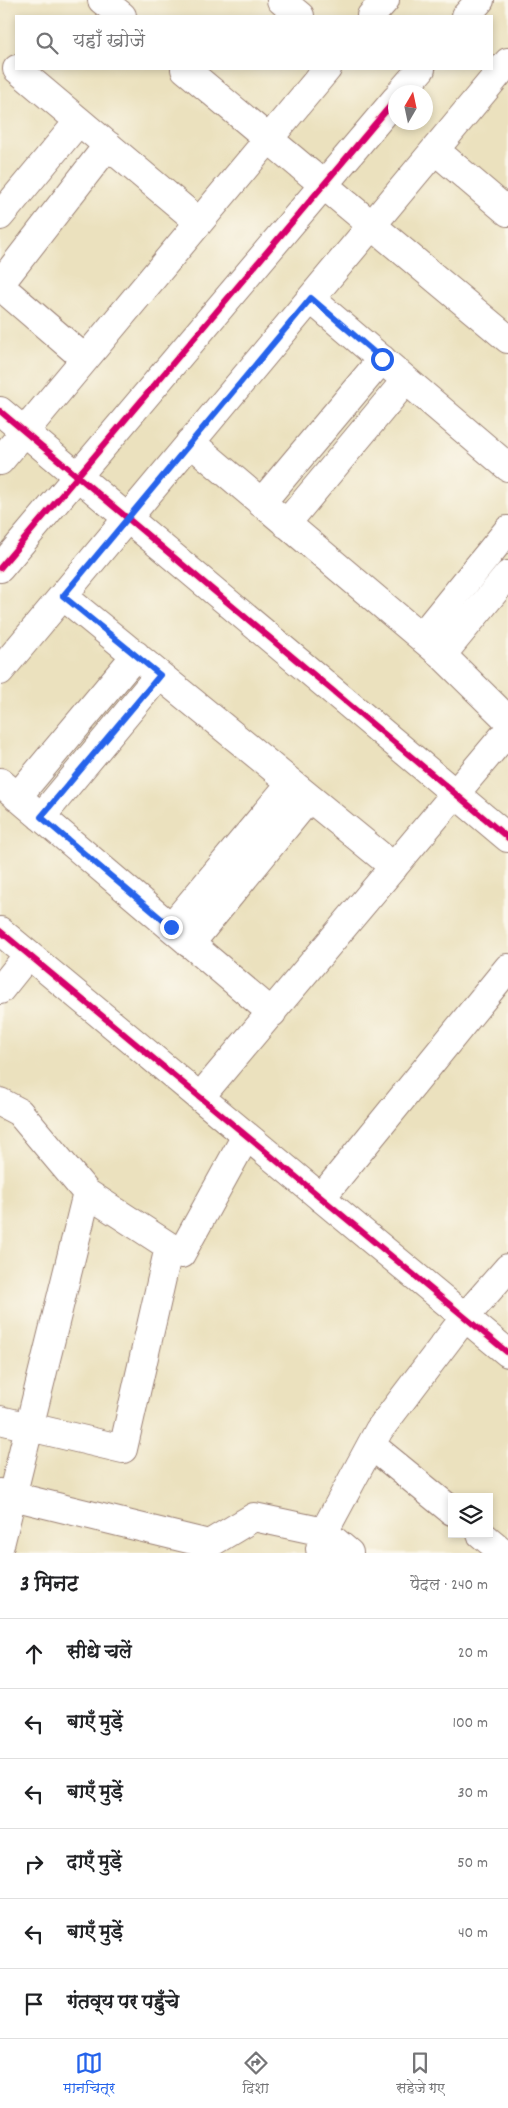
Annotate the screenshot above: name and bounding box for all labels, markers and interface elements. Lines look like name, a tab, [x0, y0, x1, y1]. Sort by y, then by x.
search box	[15, 15, 493, 70]
icon: search	[33, 29, 61, 57]
text: यहाँ खोजें	[73, 29, 145, 56]
north arrow	[388, 85, 433, 130]
route start	[371, 348, 394, 371]
route end	[160, 916, 183, 939]
map controls	[448, 1493, 493, 1538]
button: layers	[448, 1493, 493, 1538]
text: 3 मिनट	[20, 1571, 78, 1601]
text: पैदल · 240 m	[410, 1574, 488, 1597]
icon: ahead	[20, 1640, 48, 1668]
text: सीधे चलें	[67, 1640, 132, 1667]
text: 20 m	[458, 1642, 488, 1665]
icon: left	[20, 1710, 48, 1738]
text: बाएँ मुड़ें	[67, 1710, 123, 1737]
text: 100 m	[452, 1712, 488, 1735]
icon: left	[20, 1780, 48, 1808]
text: बाएँ मुड़ें	[67, 1780, 123, 1807]
text: 30 m	[458, 1782, 488, 1805]
icon: right	[20, 1850, 48, 1878]
text: दाएँ मुड़ें	[67, 1850, 122, 1877]
text: 50 m	[457, 1852, 488, 1875]
icon: left	[20, 1920, 48, 1948]
text: बाएँ मुड़ें	[67, 1920, 123, 1947]
text: 40 m	[458, 1922, 488, 1945]
icon: arrive	[20, 1990, 48, 2018]
text: गंतव्य पर पहुँचे	[67, 1990, 179, 2017]
tab: मानचित्र	[63, 2049, 115, 2099]
tab: दिशा	[242, 2049, 270, 2099]
tab: सहेजे गए	[396, 2049, 445, 2099]

